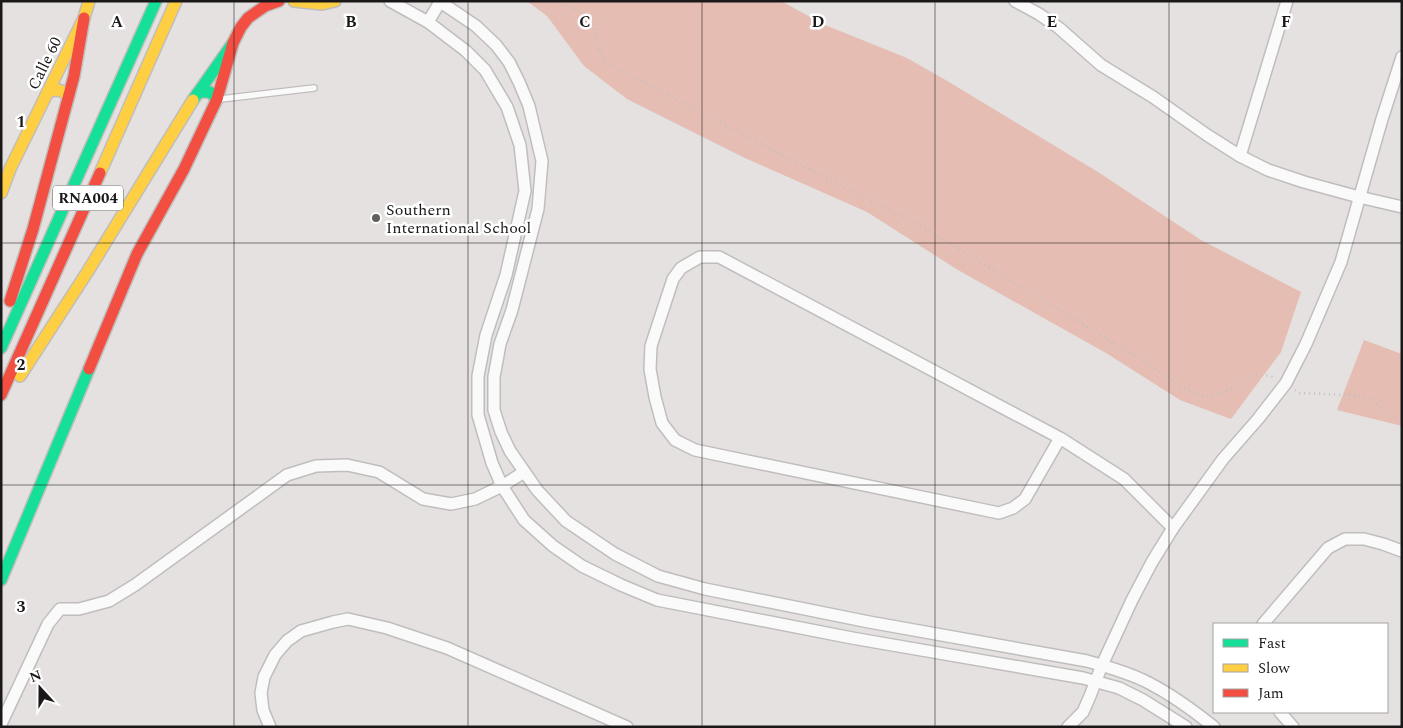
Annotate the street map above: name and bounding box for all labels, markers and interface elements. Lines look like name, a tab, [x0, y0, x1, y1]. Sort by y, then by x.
text: A	[111, 10, 124, 34]
text: B	[345, 10, 357, 34]
text: C	[579, 10, 591, 34]
text: D	[812, 10, 825, 34]
text: E	[1047, 10, 1057, 34]
text: F	[1281, 10, 1291, 34]
street label: Calle 60	[22, 33, 68, 94]
text: 1	[17, 110, 25, 134]
road number: RNA004	[53, 186, 123, 210]
place label: Southern International School	[386, 198, 531, 240]
marker: Southern International School	[370, 212, 382, 224]
text: 2	[17, 353, 26, 377]
text: 3	[17, 595, 26, 619]
legend	[1213, 623, 1388, 713]
text: Fast	[1258, 632, 1286, 655]
text: Slow	[1258, 657, 1290, 680]
north arrow	[15, 663, 65, 713]
text: N	[26, 664, 45, 688]
text: Jam	[1258, 682, 1284, 705]

